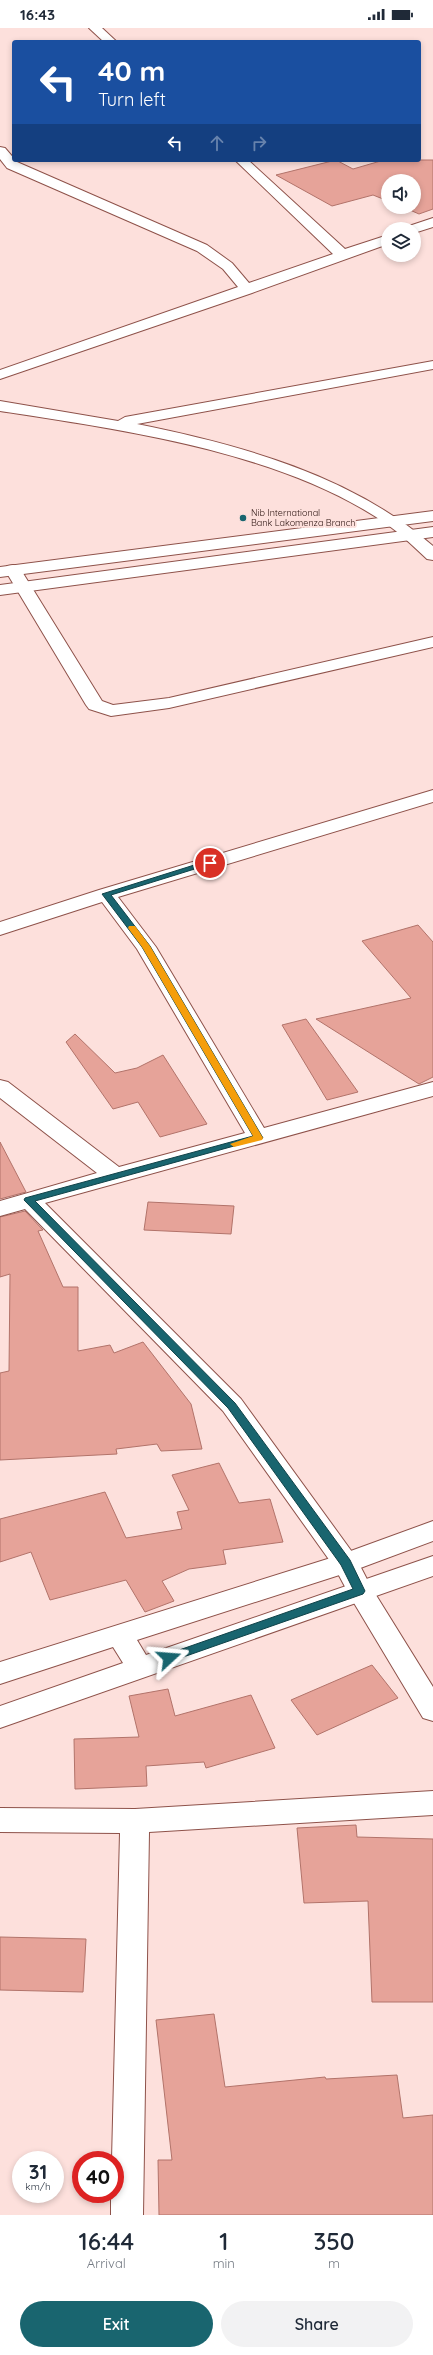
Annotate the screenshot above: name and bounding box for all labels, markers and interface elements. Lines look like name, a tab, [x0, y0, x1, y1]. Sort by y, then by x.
text: 16:43	[20, 5, 55, 24]
text: 40 m	[98, 53, 165, 88]
icon: left	[32, 56, 84, 108]
text: Turn left	[98, 88, 166, 111]
icon: left	[164, 132, 186, 154]
icon: ahead	[206, 132, 228, 154]
icon: right	[248, 132, 270, 154]
map controls	[381, 174, 421, 262]
button: sound	[381, 174, 421, 214]
button: layers	[381, 222, 421, 262]
place label: Nib International Bank Lakomenza Branch	[251, 507, 355, 528]
marker: Nib International Bank Lakomenza Branch	[238, 513, 248, 523]
pin	[193, 846, 227, 880]
icon: arrive	[199, 852, 221, 874]
position arrow	[148, 1637, 190, 1679]
speed limit sign: 40	[72, 2151, 124, 2203]
text: 31	[29, 2159, 47, 2184]
text: km/h	[25, 2180, 51, 2193]
text: 16:44	[79, 2226, 134, 2256]
text: 1	[219, 2226, 228, 2256]
text: 350	[313, 2226, 354, 2256]
text: Arrival	[87, 2255, 126, 2271]
text: min	[213, 2255, 235, 2271]
text: m	[328, 2255, 340, 2271]
button: Exit	[20, 2301, 213, 2347]
button: Share	[221, 2301, 413, 2347]

